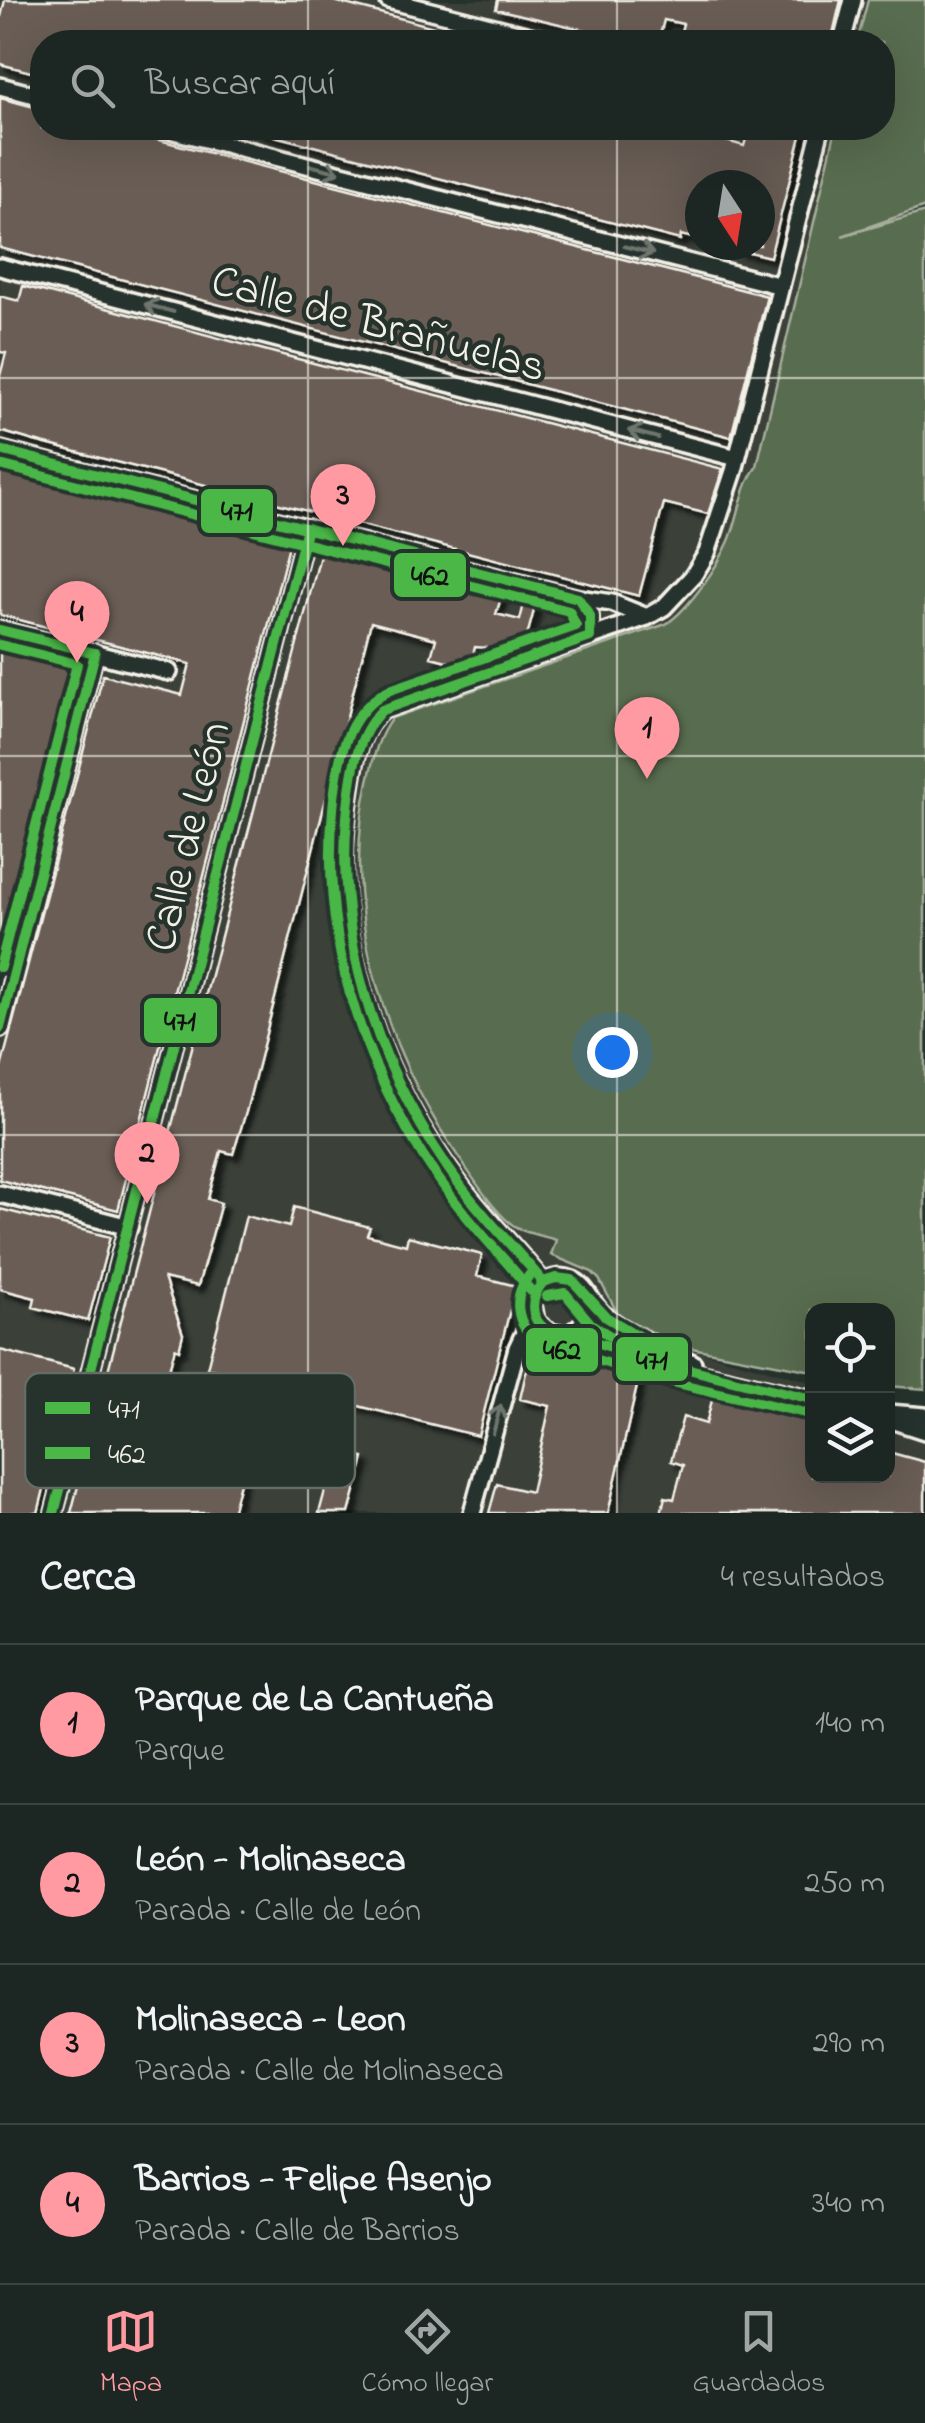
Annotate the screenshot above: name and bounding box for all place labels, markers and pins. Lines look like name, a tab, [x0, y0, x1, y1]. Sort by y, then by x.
pin: 3	[310, 464, 376, 546]
pin: 4	[44, 580, 110, 663]
pin: 1	[614, 696, 680, 779]
pin: 2	[114, 1122, 180, 1204]

